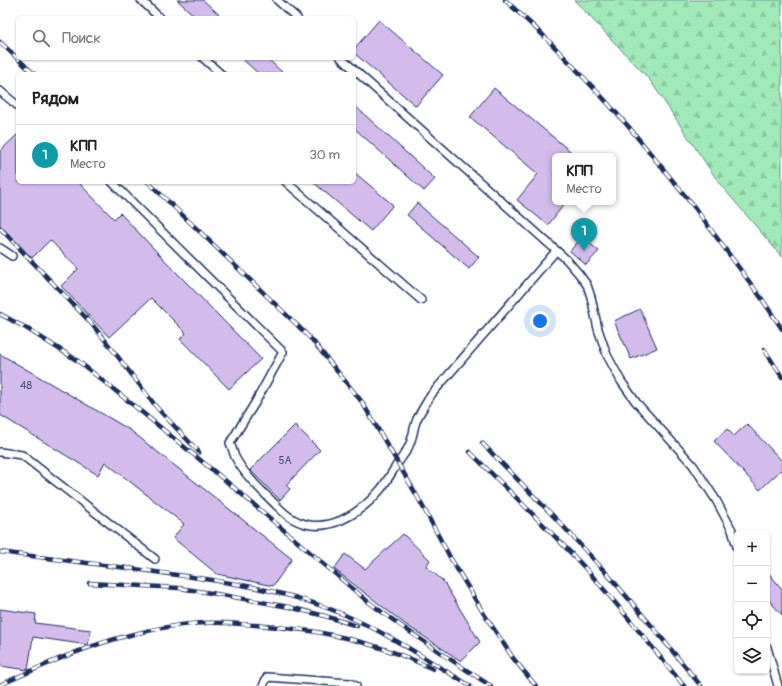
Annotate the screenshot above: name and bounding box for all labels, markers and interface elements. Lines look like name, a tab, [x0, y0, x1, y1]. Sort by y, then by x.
search box	[16, 16, 356, 60]
icon: search	[30, 27, 52, 49]
text: Поиск	[62, 29, 101, 48]
text: Рядом	[32, 88, 79, 109]
text: КПП	[70, 137, 97, 156]
text: 1	[42, 147, 48, 163]
text: 30 m	[310, 147, 340, 163]
popup	[552, 153, 616, 205]
text: Место	[70, 156, 106, 172]
text: КПП	[566, 162, 593, 181]
text: Место	[566, 181, 602, 197]
pin: 1	[571, 218, 597, 251]
your location	[530, 311, 550, 331]
house number: 48	[20, 379, 32, 392]
house number: 5А	[278, 454, 292, 467]
map controls	[734, 530, 770, 674]
button: +	[734, 530, 770, 566]
button: −	[734, 566, 770, 602]
button: locate	[734, 602, 770, 638]
button: layers	[734, 638, 770, 674]

